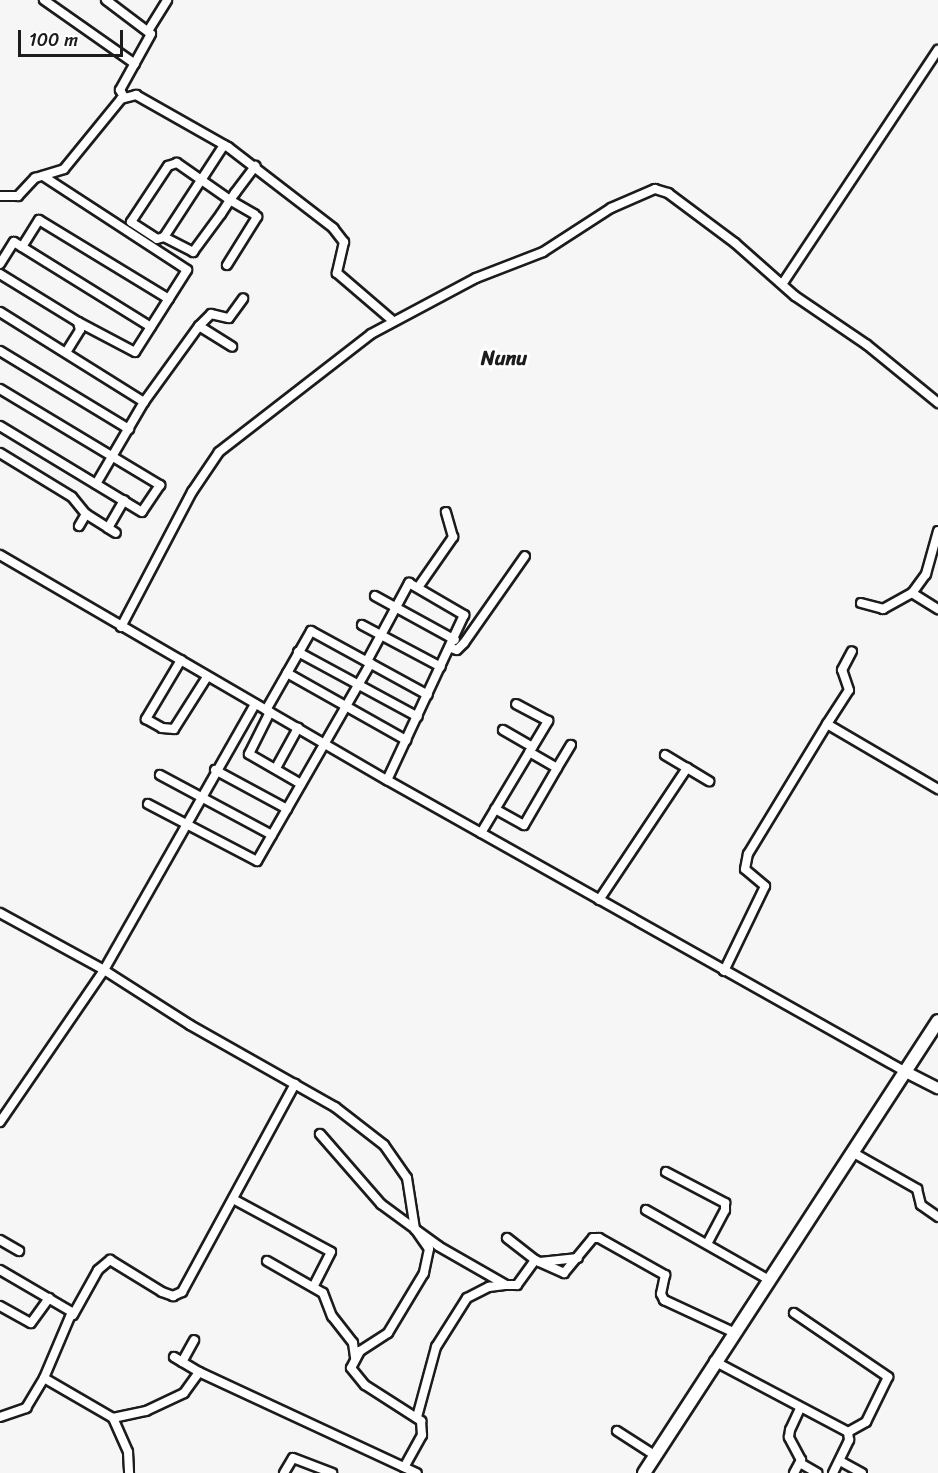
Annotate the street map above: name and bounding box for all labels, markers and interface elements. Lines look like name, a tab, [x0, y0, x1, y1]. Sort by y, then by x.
scale bar	[21, 18, 126, 56]
text: 100 m	[29, 24, 78, 56]
district label: Nunu	[481, 346, 527, 370]

